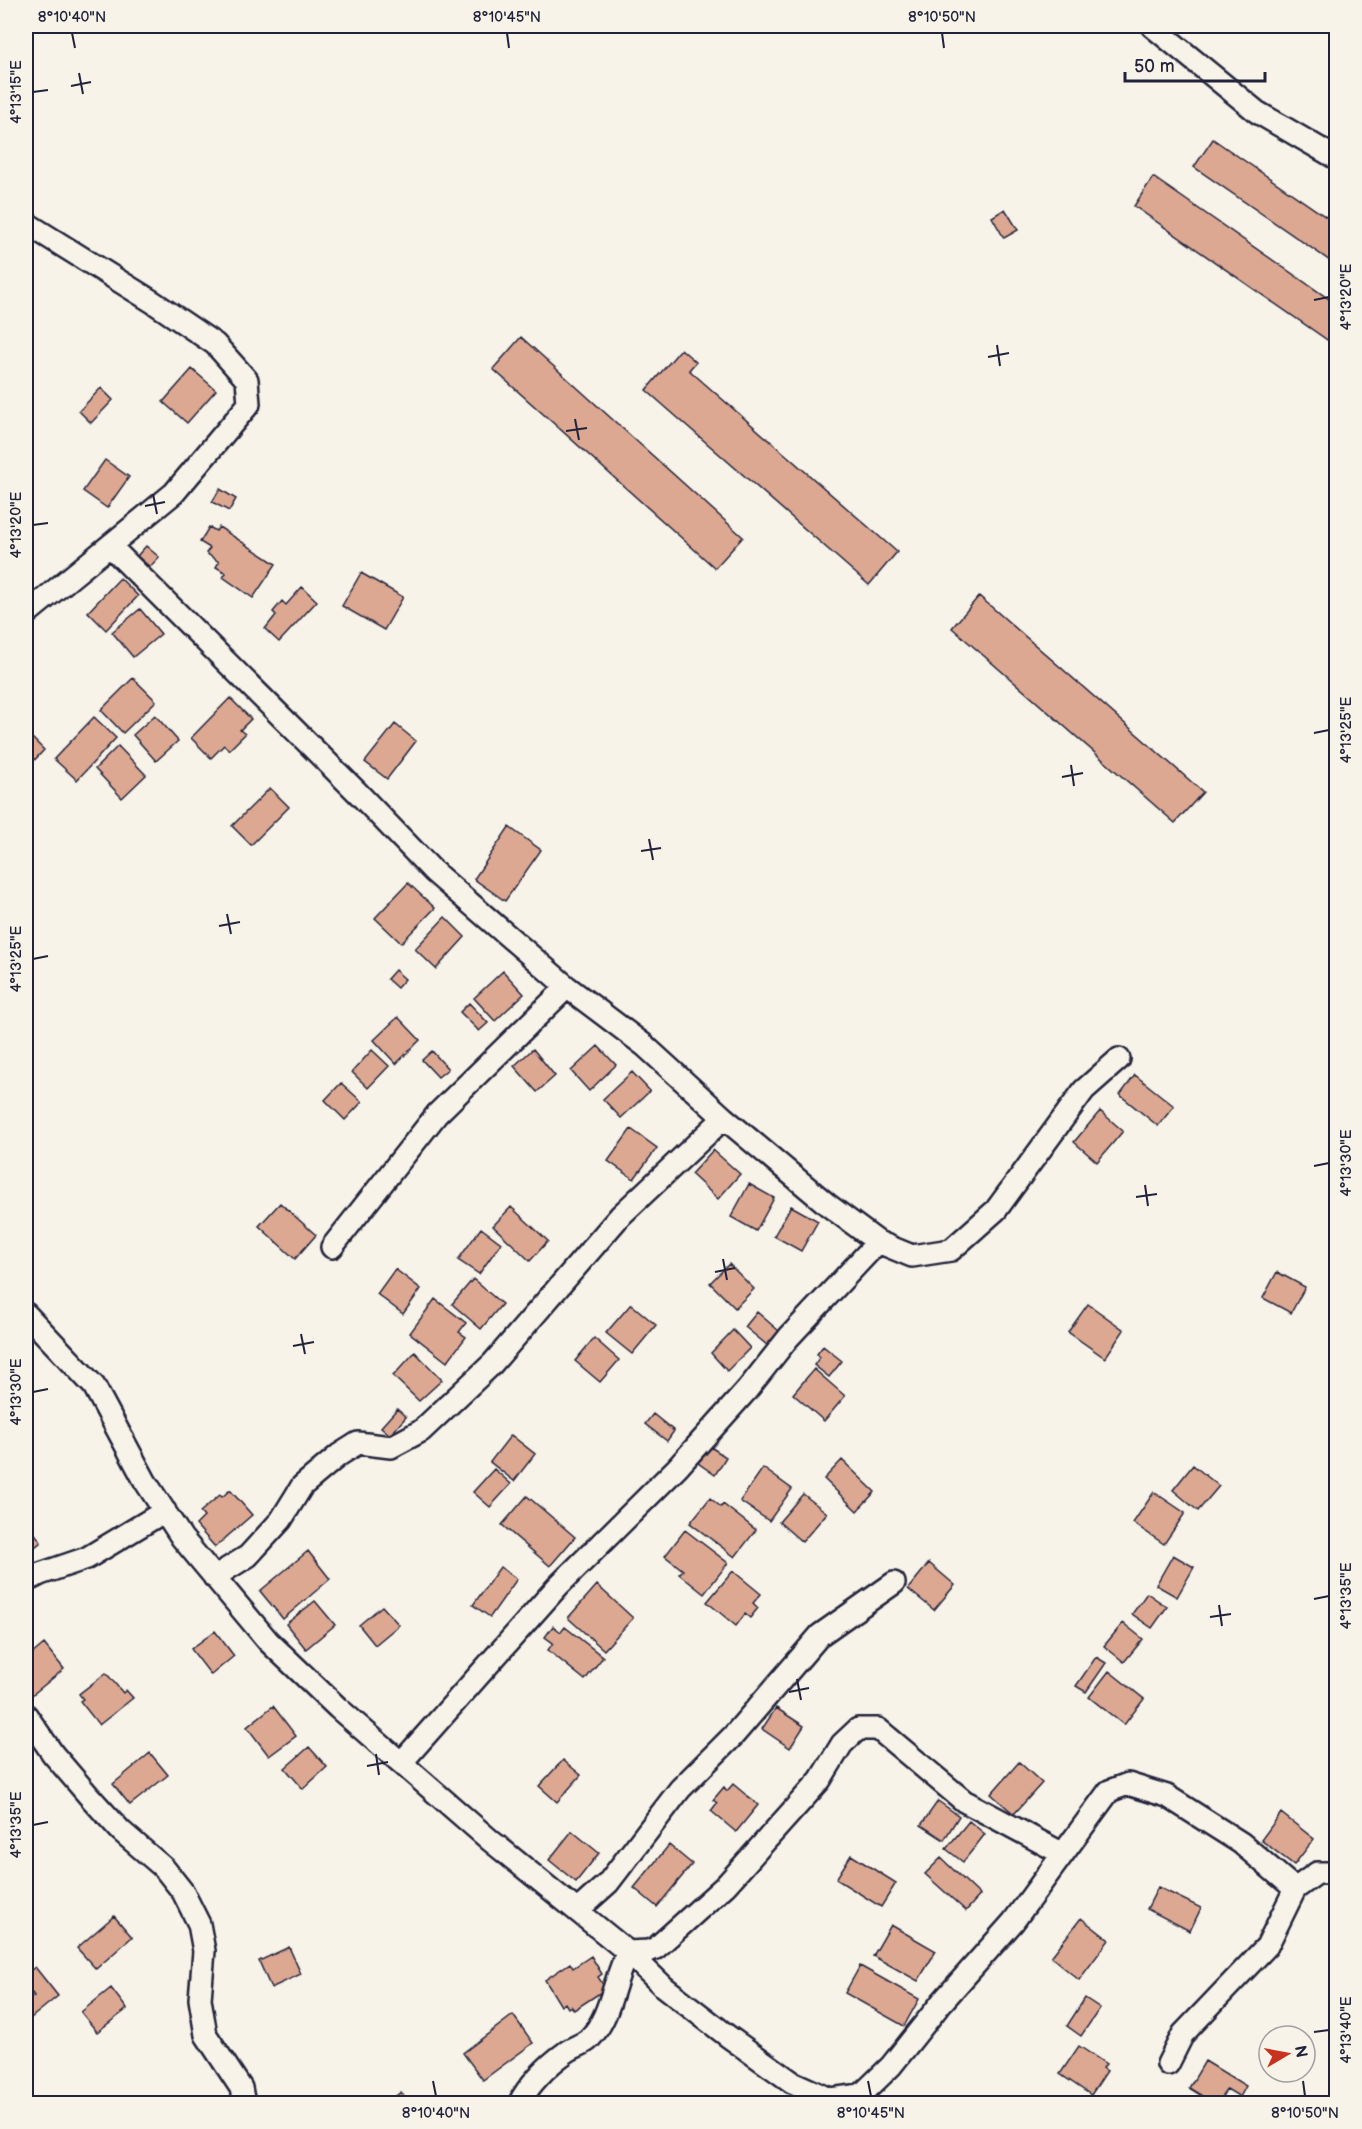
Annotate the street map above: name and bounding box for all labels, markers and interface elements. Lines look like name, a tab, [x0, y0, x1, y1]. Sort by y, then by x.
text: 8°10'40"N	[38, 8, 106, 27]
text: 8°10'45"N	[473, 8, 541, 27]
text: 8°10'50"N	[908, 8, 976, 27]
scale bar	[1125, 45, 1264, 83]
text: 50 m	[1134, 56, 1175, 77]
text: 4°13'15"E	[7, 60, 26, 124]
text: 4°13'20"E	[1337, 263, 1356, 331]
text: 4°13'20"E	[7, 491, 26, 559]
text: 4°13'25"E	[1337, 696, 1356, 763]
text: 4°13'25"E	[7, 925, 26, 992]
text: 4°13'30"E	[1337, 1129, 1356, 1197]
text: 4°13'30"E	[7, 1358, 26, 1426]
text: 4°13'35"E	[1337, 1562, 1356, 1630]
text: 4°13'35"E	[7, 1791, 26, 1859]
text: 4°13'40"E	[1337, 1996, 1356, 2064]
north arrow	[1257, 2024, 1317, 2084]
text: N	[1290, 2044, 1311, 2059]
text: 8°10'40"N	[402, 2104, 470, 2123]
text: 8°10'45"N	[837, 2104, 905, 2123]
text: 8°10'50"N	[1271, 2104, 1339, 2123]

